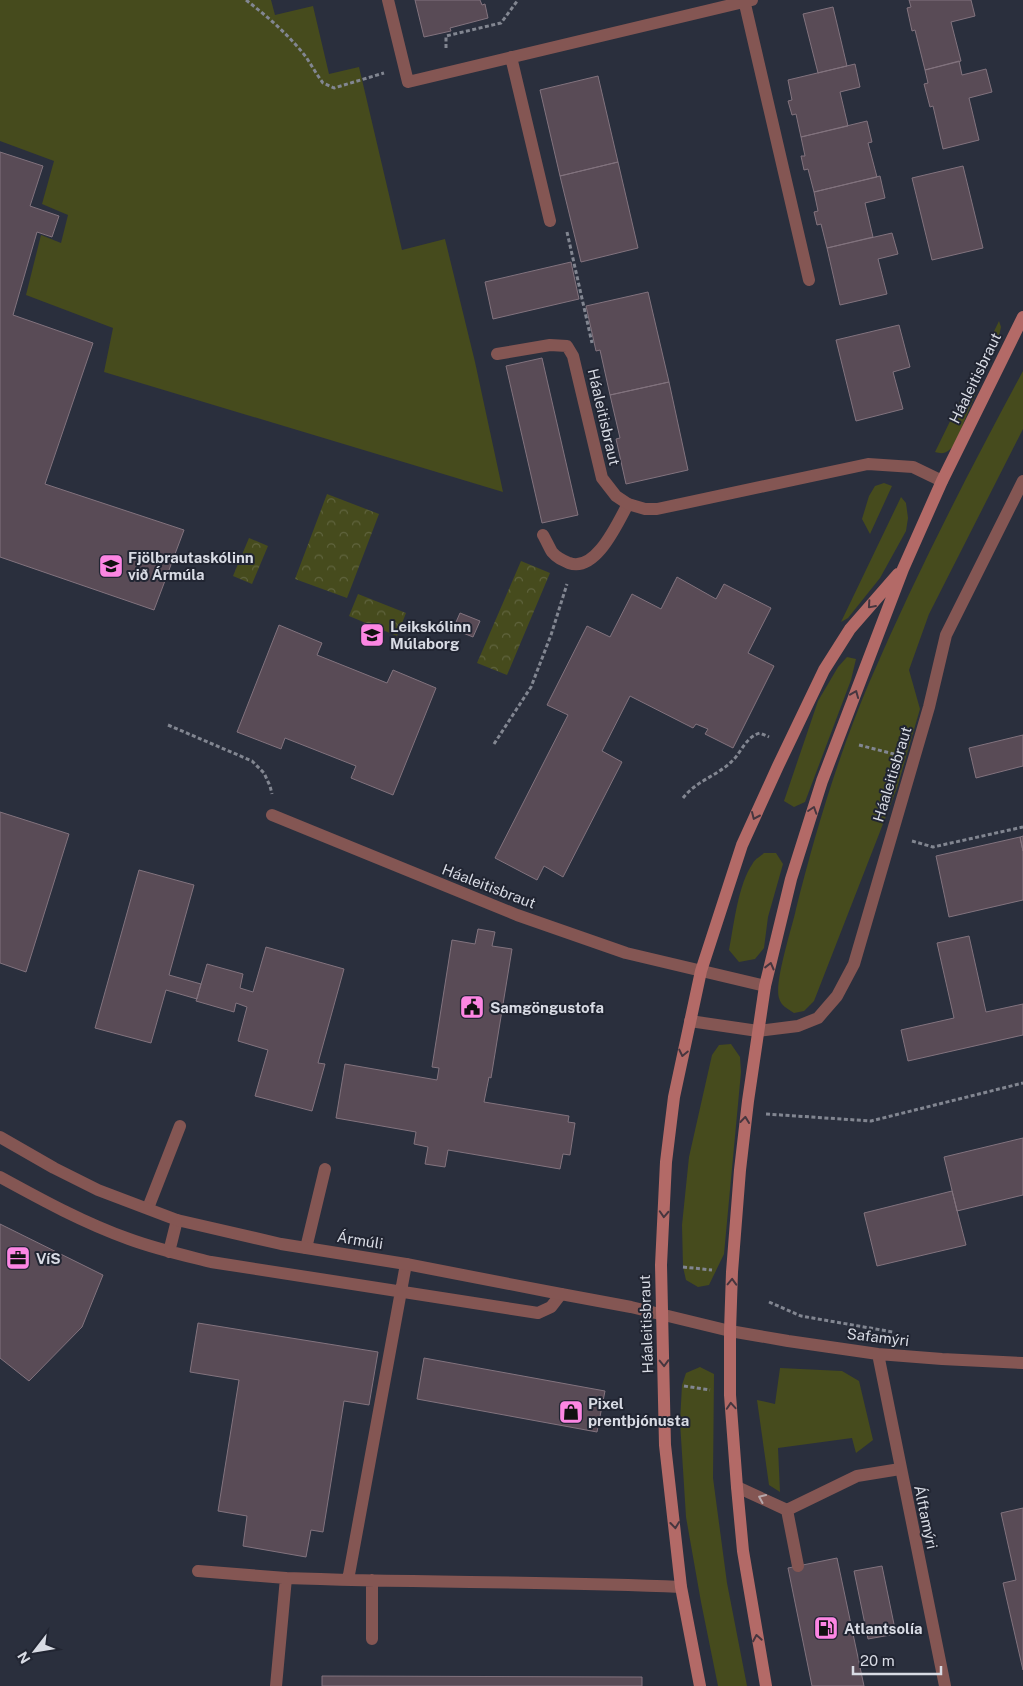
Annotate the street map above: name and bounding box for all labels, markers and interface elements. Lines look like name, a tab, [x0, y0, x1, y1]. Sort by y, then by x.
street label: Háaleitisbraut	[946, 330, 1004, 426]
street label: Háaleitisbraut	[585, 367, 623, 467]
place label: Fjölbrautaskólinn við Ármúla	[128, 549, 254, 583]
school or university icon: Fjölbrautaskólinn við Ármúla	[98, 553, 124, 579]
one-way arrow	[868, 600, 877, 609]
place label: Leikskólinn Múlaborg	[390, 618, 471, 652]
school or university icon: Leikskólinn Múlaborg	[359, 622, 385, 648]
one-way arrow	[849, 690, 860, 699]
street label: Háaleitisbraut	[869, 724, 915, 824]
one-way arrow	[808, 806, 818, 814]
one-way arrow	[751, 811, 762, 820]
street label: Háaleitisbraut	[440, 860, 538, 912]
one-way arrow	[764, 961, 775, 970]
public building icon: Samgöngustofa	[459, 994, 485, 1020]
place label: Samgöngustofa	[490, 999, 604, 1016]
one-way arrow	[678, 1048, 689, 1057]
one-way arrow	[739, 1116, 750, 1124]
one-way arrow	[658, 1210, 669, 1218]
street label: Ármúli	[336, 1228, 384, 1252]
office icon: VíS	[5, 1245, 31, 1271]
place label: VíS	[36, 1250, 61, 1267]
street label: Háaleitisbraut	[636, 1274, 656, 1374]
one-way arrow	[726, 1278, 737, 1286]
street label: Safamýri	[846, 1325, 910, 1349]
one-way arrow	[658, 1360, 669, 1368]
place label: Pixel prentþjónusta	[588, 1395, 689, 1429]
shop icon: Pixel prentþjónusta	[558, 1399, 584, 1425]
one-way arrow	[726, 1402, 737, 1410]
street label: Álftamýri	[911, 1484, 941, 1550]
one-way arrow	[758, 1494, 767, 1505]
one-way arrow	[669, 1522, 680, 1530]
fuel station icon: Atlantsolía	[813, 1615, 839, 1641]
place label: Atlantsolía	[844, 1620, 922, 1637]
north arrow	[10, 1626, 60, 1676]
one-way arrow	[753, 1634, 763, 1642]
scale bar	[853, 1644, 940, 1676]
text: N	[14, 1649, 34, 1667]
text: 20 m	[860, 1652, 895, 1669]

